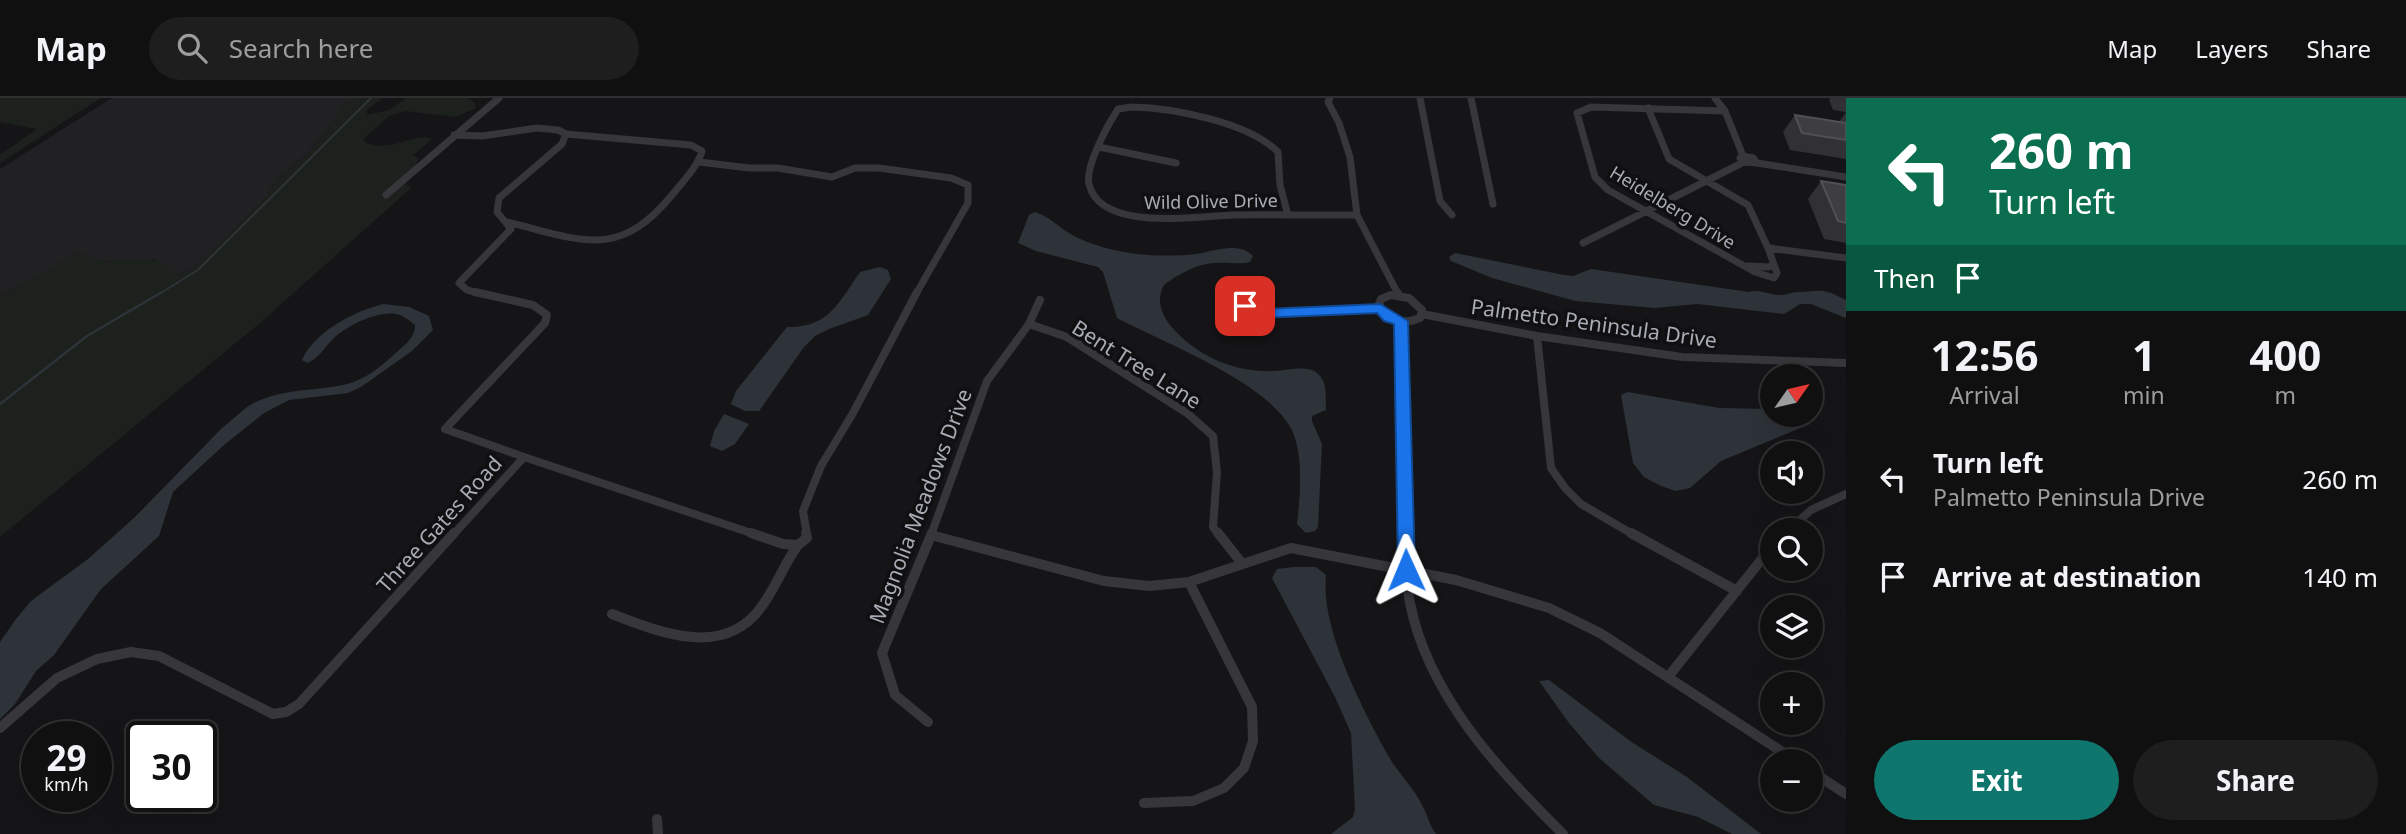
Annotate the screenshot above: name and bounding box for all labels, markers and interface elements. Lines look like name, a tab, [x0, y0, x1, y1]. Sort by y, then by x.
search box	[149, 17, 639, 80]
text: Map	[35, 26, 107, 71]
icon: search	[173, 29, 211, 67]
text: Search here	[229, 30, 373, 66]
text: Map	[2107, 32, 2157, 65]
text: Layers	[2195, 32, 2269, 65]
text: Share	[2307, 32, 2371, 65]
text: 260 m	[1989, 117, 2134, 183]
icon: left	[1874, 126, 1965, 217]
street label: Heidelberg Drive	[1606, 160, 1740, 254]
text: Turn left	[1989, 180, 2115, 223]
street label: Wild Olive Drive	[1144, 188, 1278, 214]
icon: arrive	[1949, 259, 1987, 297]
text: Then	[1874, 260, 1935, 296]
pin	[1215, 276, 1275, 336]
icon: arrive	[1226, 287, 1264, 325]
street label: Palmetto Peninsula Drive	[1469, 292, 1719, 354]
street label: Bent Tree Lane	[1067, 313, 1207, 415]
text: 12:56	[1931, 326, 2038, 383]
text: 1	[2132, 326, 2156, 383]
text: 400	[2249, 326, 2321, 383]
north arrow	[1760, 364, 1824, 427]
map controls	[1760, 364, 1823, 812]
text: Arrival	[1949, 379, 2020, 411]
text: min	[2123, 379, 2165, 411]
text: m	[2275, 379, 2296, 411]
street label: Magnolia Meadows Drive	[862, 385, 978, 627]
button: sound	[1760, 441, 1823, 504]
text: Turn left	[1933, 445, 2044, 481]
street label: Three Gates Road	[370, 450, 508, 598]
icon: left	[1874, 460, 1912, 498]
text: 260 m	[2302, 461, 2378, 497]
text: Palmetto Peninsula Drive	[1933, 481, 2205, 513]
button: search	[1760, 518, 1823, 581]
position arrow	[1369, 533, 1443, 607]
icon: arrive	[1874, 558, 1912, 596]
text: Arrive at destination	[1933, 559, 2202, 595]
text: 140 m	[2302, 559, 2378, 595]
button: layers	[1760, 595, 1823, 658]
button: +	[1760, 672, 1823, 735]
speed limit sign: 30	[126, 721, 217, 812]
text: 29	[46, 734, 87, 781]
button: Exit	[1874, 740, 2119, 820]
button: Share	[2133, 740, 2378, 820]
button: −	[1760, 749, 1823, 812]
text: km/h	[44, 772, 89, 796]

